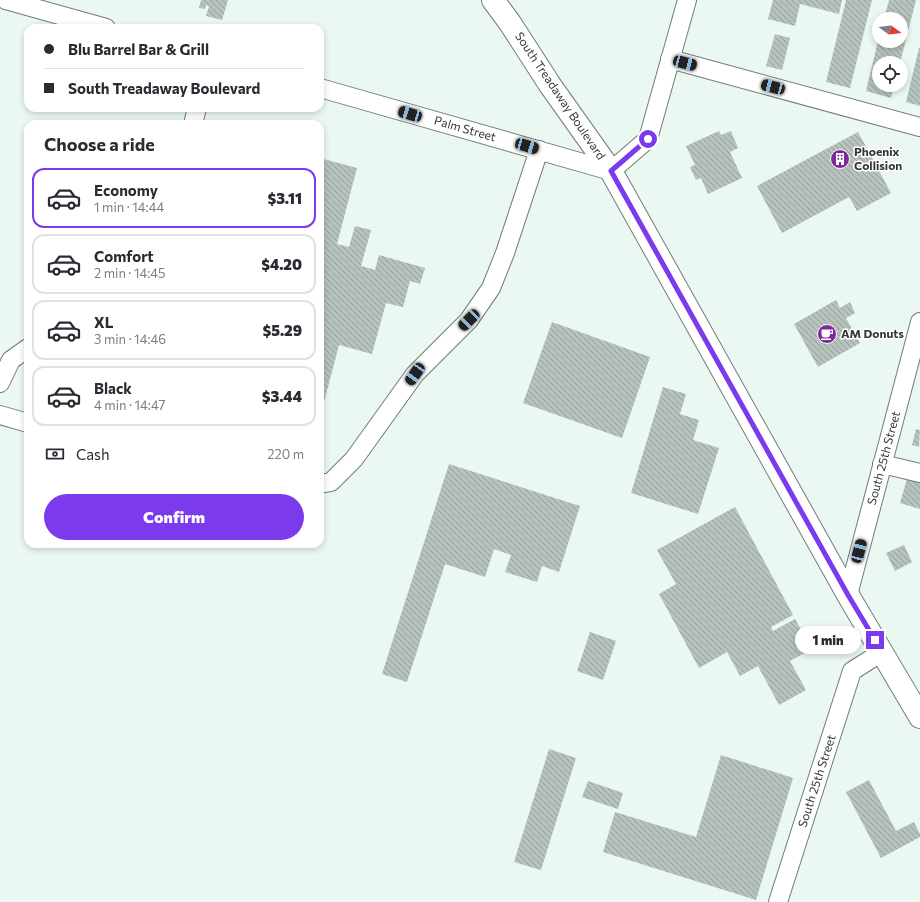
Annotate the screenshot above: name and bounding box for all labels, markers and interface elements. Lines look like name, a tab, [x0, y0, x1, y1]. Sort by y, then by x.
north arrow	[872, 12, 908, 48]
map controls	[872, 12, 908, 92]
street label: South Treadaway Boulevard	[513, 29, 609, 162]
text: Blu Barrel Bar & Grill	[68, 40, 209, 58]
car	[672, 54, 698, 72]
button: locate	[872, 56, 908, 92]
car	[760, 78, 786, 96]
text: South Treadaway Boulevard	[68, 79, 260, 97]
car	[397, 105, 423, 123]
street label: Palm Street	[433, 113, 498, 144]
route start	[639, 130, 657, 148]
text: Choose a ride	[44, 133, 155, 155]
car	[514, 137, 540, 155]
place label: Phoenix Collision	[854, 144, 902, 172]
building icon: Phoenix Collision	[829, 148, 851, 170]
icon: car	[46, 180, 82, 216]
text: Economy	[94, 181, 158, 199]
text: $3.11	[267, 189, 302, 207]
text: 1 min · 14:44	[94, 199, 164, 215]
icon: car	[46, 246, 82, 282]
text: Comfort	[94, 247, 154, 265]
text: $4.20	[261, 255, 302, 273]
text: 2 min · 14:45	[94, 265, 166, 281]
car	[456, 307, 482, 333]
icon: car	[46, 312, 82, 348]
text: XL	[94, 313, 113, 331]
text: $5.29	[263, 321, 302, 339]
cafe icon: AM Donuts	[816, 323, 838, 345]
place label: AM Donuts	[841, 326, 904, 340]
text: 3 min · 14:46	[94, 331, 166, 347]
car	[403, 361, 427, 387]
icon: car	[46, 378, 82, 414]
text: Black	[94, 379, 132, 397]
text: $3.44	[262, 387, 302, 405]
text: 4 min · 14:47	[94, 397, 165, 413]
street label: South 25th Street	[864, 409, 902, 506]
icon: cash	[44, 443, 66, 465]
text: Cash	[76, 445, 110, 463]
text: 220 m	[267, 446, 304, 462]
button: Confirm	[44, 494, 304, 540]
car	[850, 538, 868, 564]
callout: 1 min	[795, 626, 861, 654]
route end	[866, 631, 884, 649]
text: 1 min	[812, 632, 844, 648]
street label: South 25th Street	[794, 733, 838, 829]

